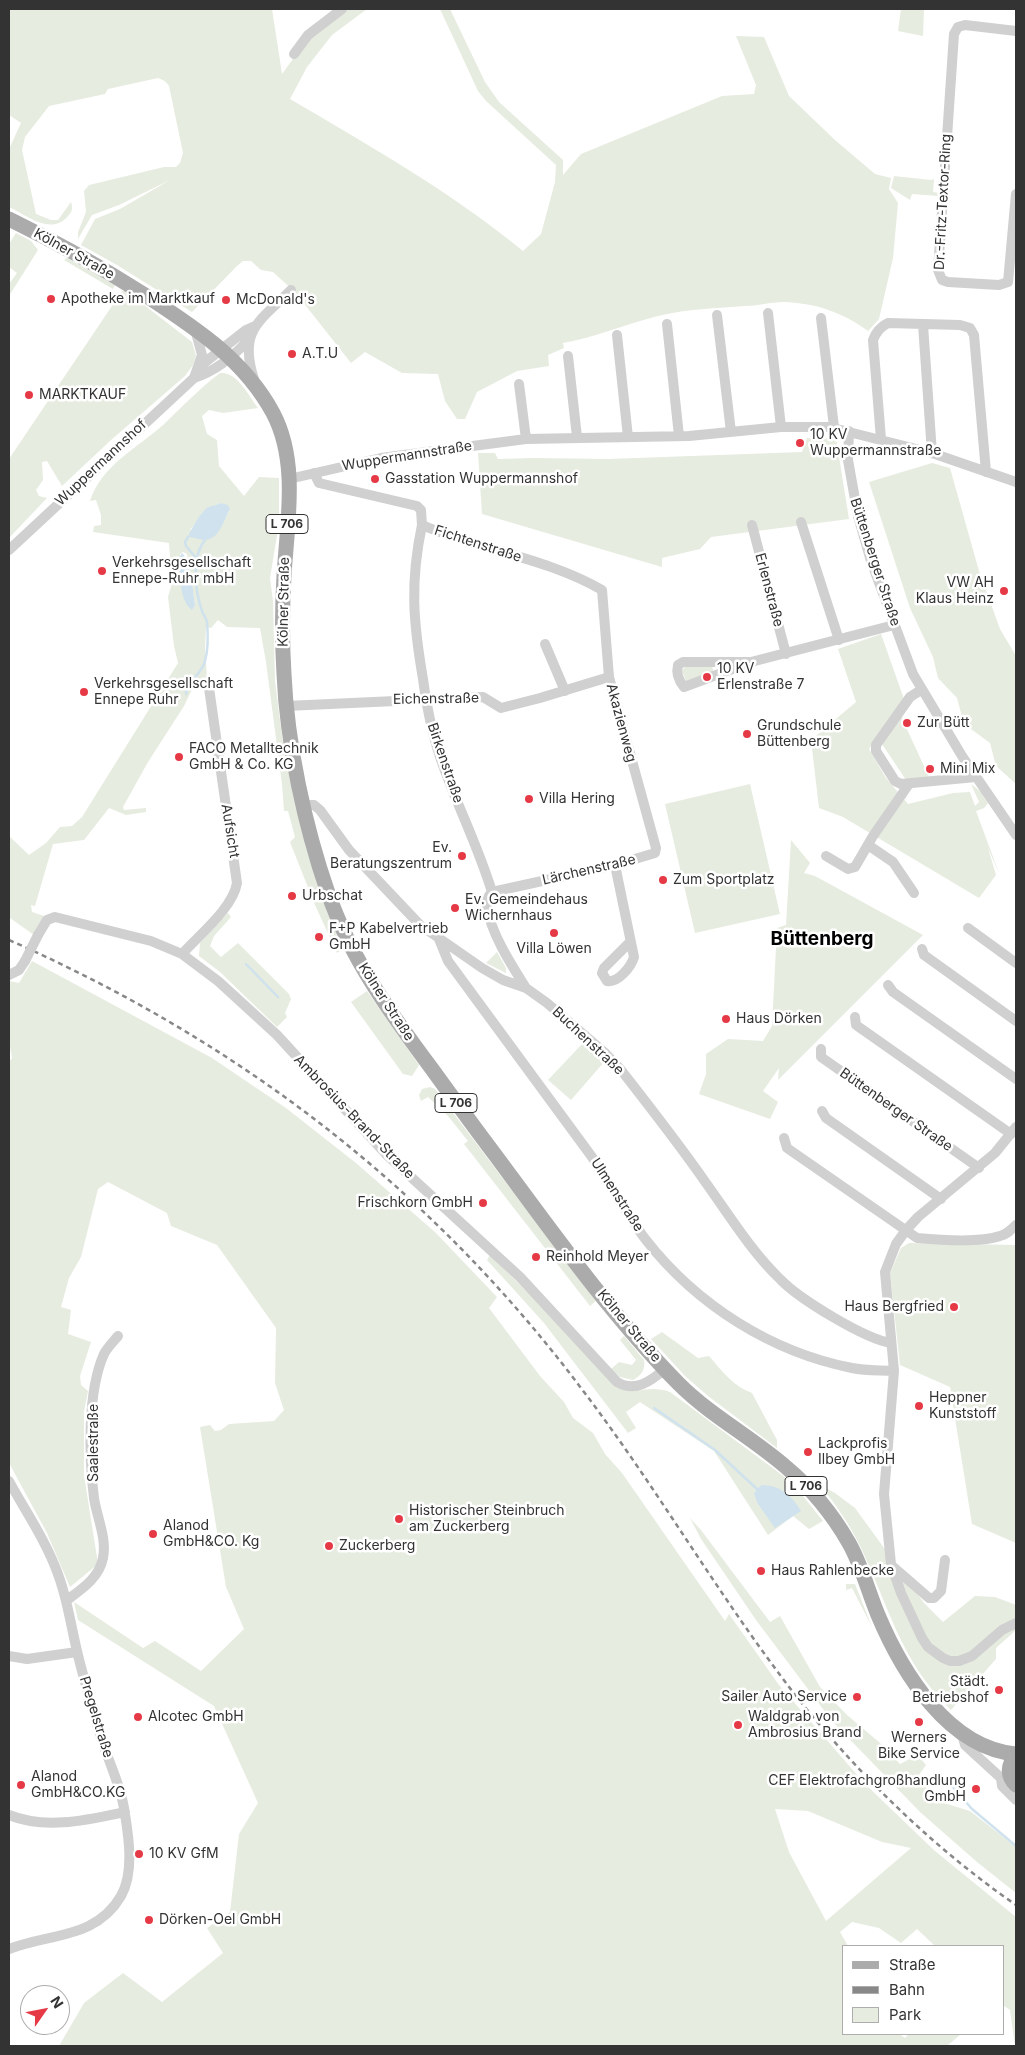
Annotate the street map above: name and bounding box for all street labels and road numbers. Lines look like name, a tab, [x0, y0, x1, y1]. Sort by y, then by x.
street label: Dr.-Fritz-Textor-Ring	[931, 133, 955, 271]
street label: Kölner Straße	[31, 225, 117, 283]
street label: Wuppermannshof	[52, 416, 150, 510]
street label: Wuppermannstraße	[341, 437, 473, 475]
street label: Büttenberger Straße	[846, 496, 904, 628]
road number: L 706	[266, 514, 308, 534]
street label: Fichtenstraße	[432, 522, 524, 566]
street label: Erlenstraße	[751, 551, 787, 629]
street label: Kölner Straße	[275, 557, 293, 647]
street label: Akazienweg	[602, 682, 640, 764]
street label: Eichenstraße	[393, 690, 479, 708]
street label: Birkenstraße	[423, 721, 467, 805]
street label: Aufsicht	[217, 803, 243, 859]
street label: Lärchenstraße	[541, 851, 637, 889]
street label: Kölner Straße	[355, 960, 417, 1044]
street label: Buchenstraße	[549, 1003, 627, 1079]
street label: Ambrosius-Brand-Straße	[290, 1052, 418, 1182]
street label: Büttenberger Straße	[836, 1065, 956, 1155]
road number: L 706	[435, 1094, 477, 1112]
street label: Ulmenstraße	[587, 1155, 647, 1235]
street label: Kölner Straße	[594, 1286, 664, 1366]
street label: Saalestraße	[86, 1404, 102, 1482]
road number: L 706	[785, 1476, 827, 1495]
street label: Pregelstraße	[76, 1674, 116, 1760]

